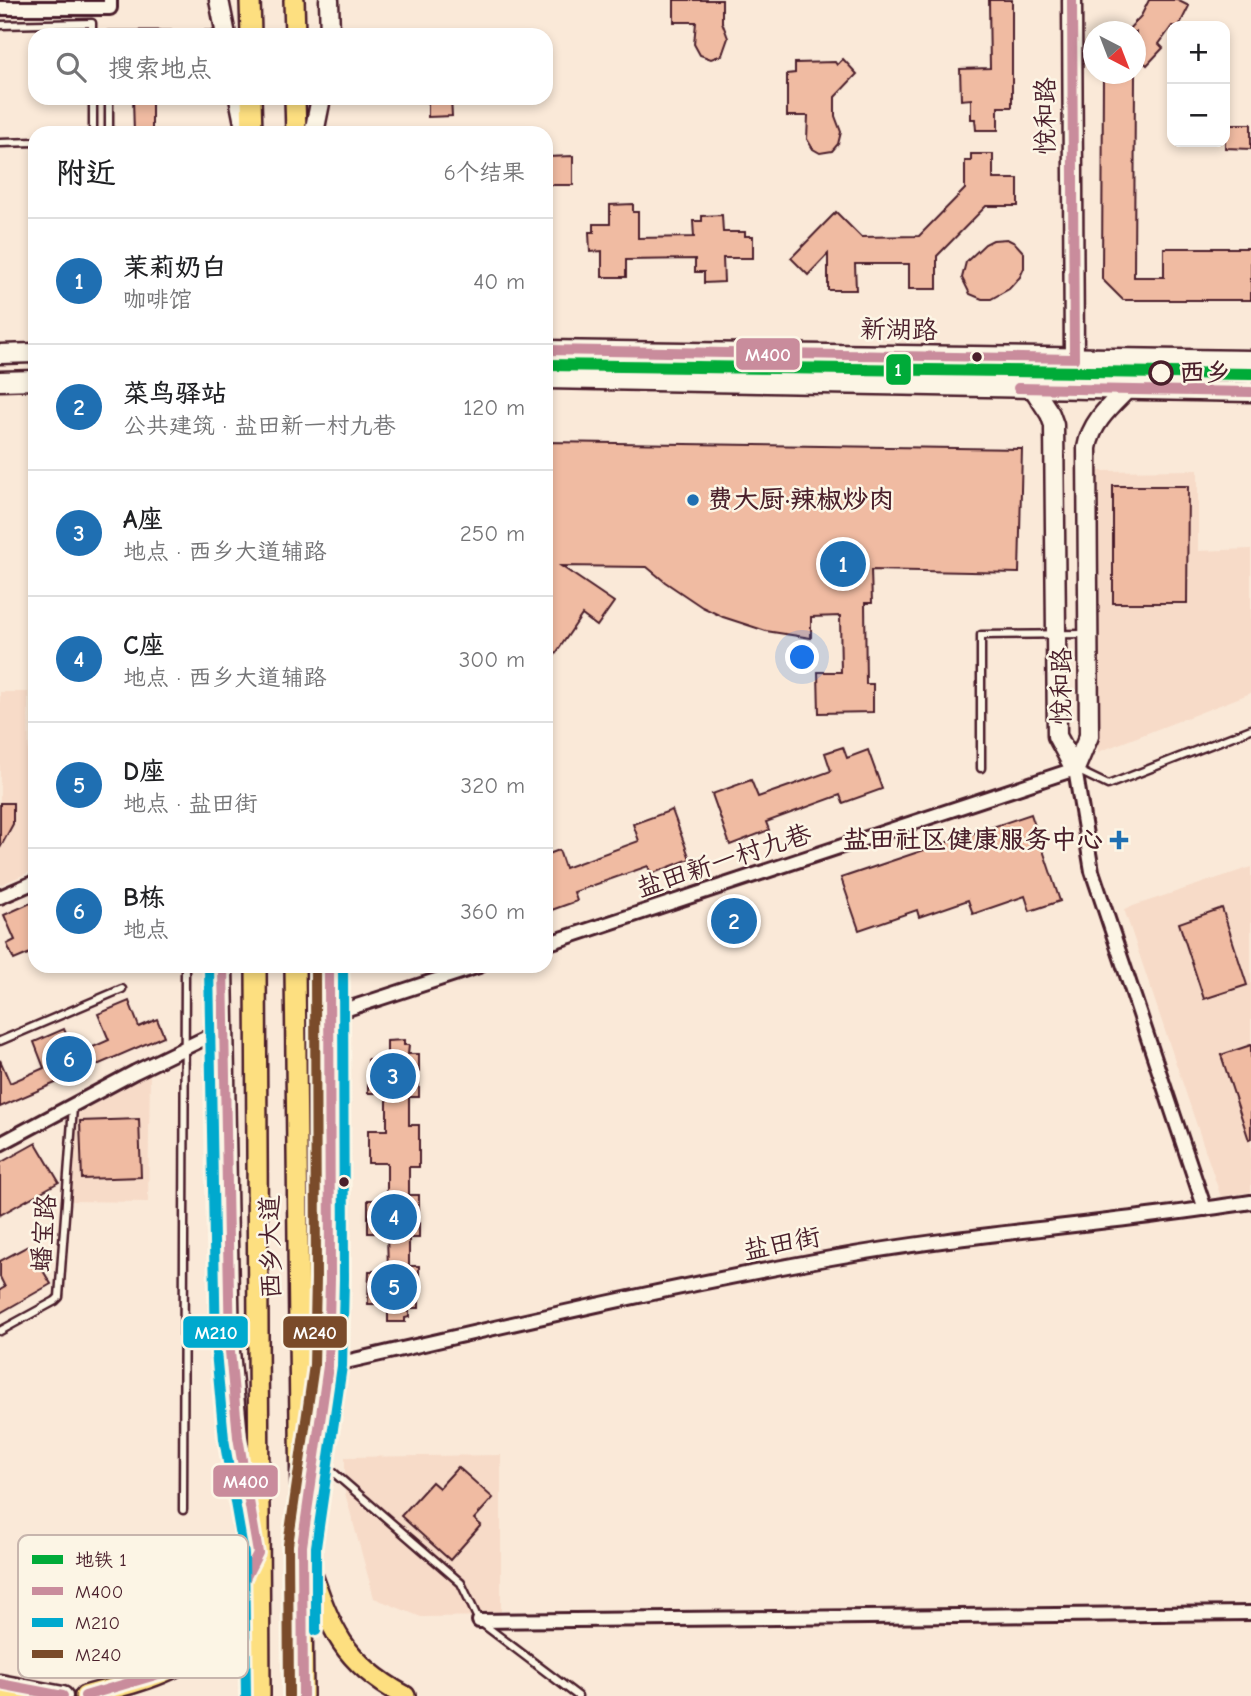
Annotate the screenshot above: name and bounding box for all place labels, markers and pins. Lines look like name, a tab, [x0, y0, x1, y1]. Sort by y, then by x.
unlabelled marker	[970, 350, 984, 364]
place label: 西乡	[1179, 358, 1231, 388]
marker: 西乡	[1149, 361, 1173, 385]
place label: 费大厨·辣椒炒肉	[707, 485, 894, 515]
marker: 费大厨·辣椒炒肉	[685, 492, 701, 508]
pin: 1	[820, 538, 866, 590]
place label: 盐田社区健康服务中心	[843, 825, 1103, 855]
marker: 盐田社区健康服务中心	[1109, 830, 1129, 850]
pin: 2	[711, 895, 757, 947]
pin: 6	[46, 1033, 92, 1085]
pin: 3	[370, 1050, 416, 1102]
unlabelled marker	[337, 1175, 351, 1189]
pin: 4	[371, 1191, 417, 1243]
pin: 5	[371, 1261, 417, 1313]

